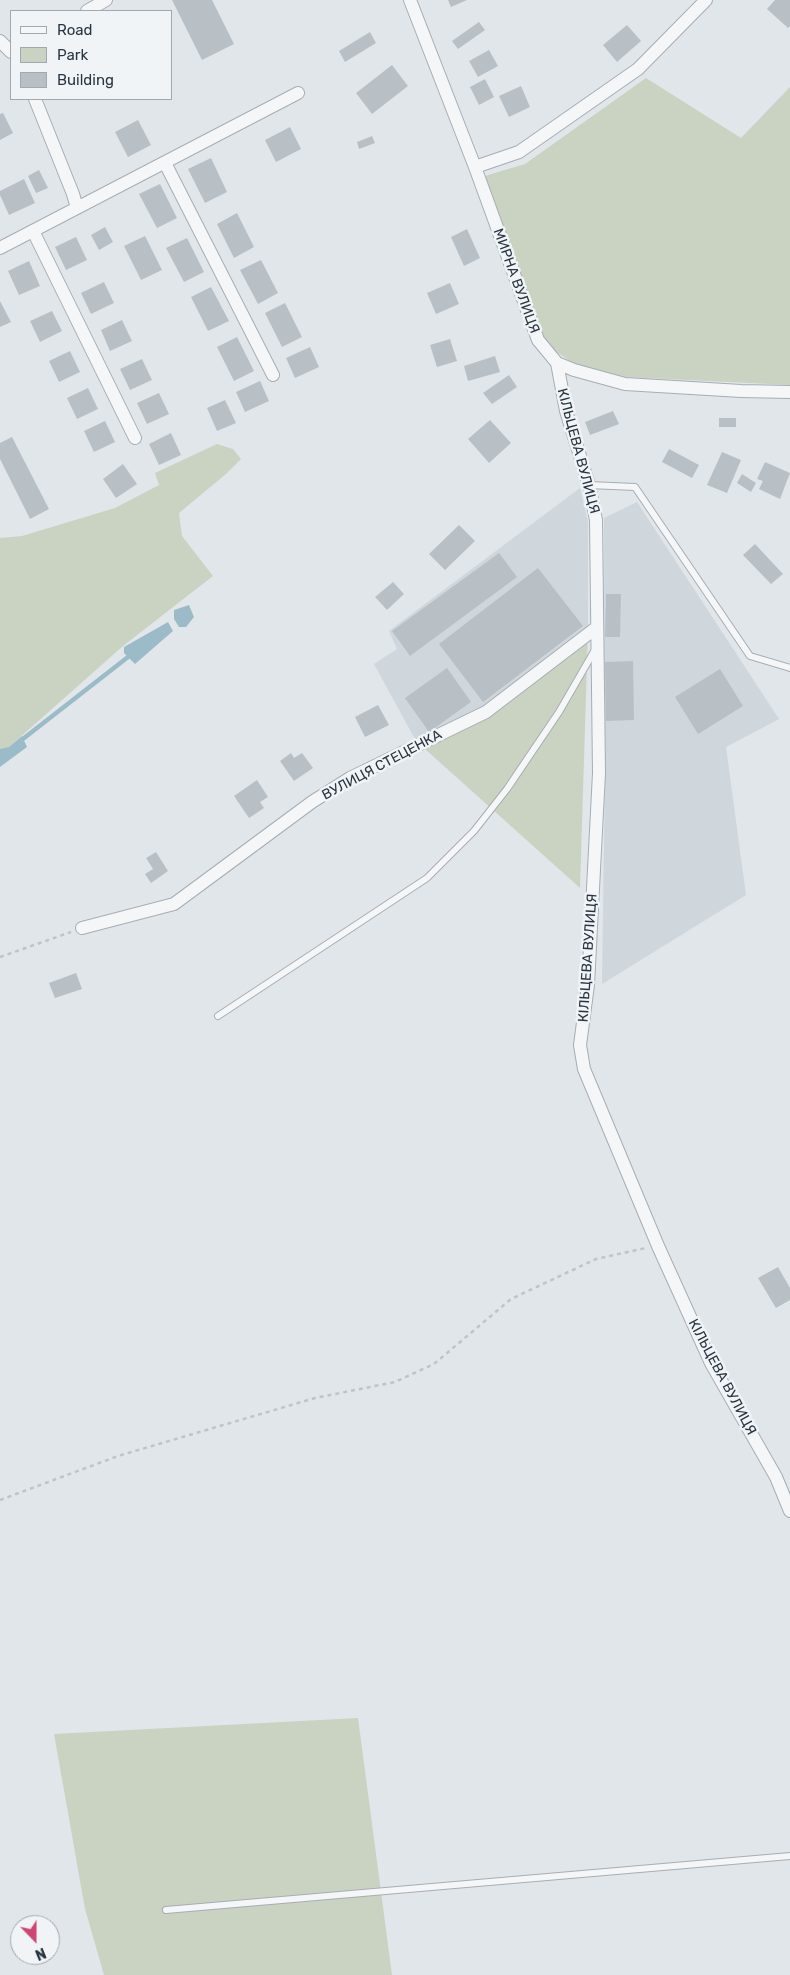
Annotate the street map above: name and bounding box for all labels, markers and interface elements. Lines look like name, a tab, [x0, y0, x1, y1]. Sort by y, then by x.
legend	[10, 10, 172, 100]
text: Road	[57, 21, 93, 39]
text: Park	[57, 46, 88, 64]
text: Building	[57, 71, 114, 89]
street label: МИРНА ВУЛИЦЯ	[489, 226, 543, 336]
street label: КІЛЬЦЕВА ВУЛИЦЯ	[553, 387, 603, 515]
street label: ВУЛИЦЯ СТЕЦЕНКА	[319, 726, 445, 804]
street label: КІЛЬЦЕВА ВУЛИЦЯ	[575, 893, 601, 1023]
street label: КІЛЬЦЕВА ВУЛИЦЯ	[684, 1316, 760, 1438]
north arrow	[10, 1915, 60, 1965]
text: N	[33, 1944, 48, 1963]

